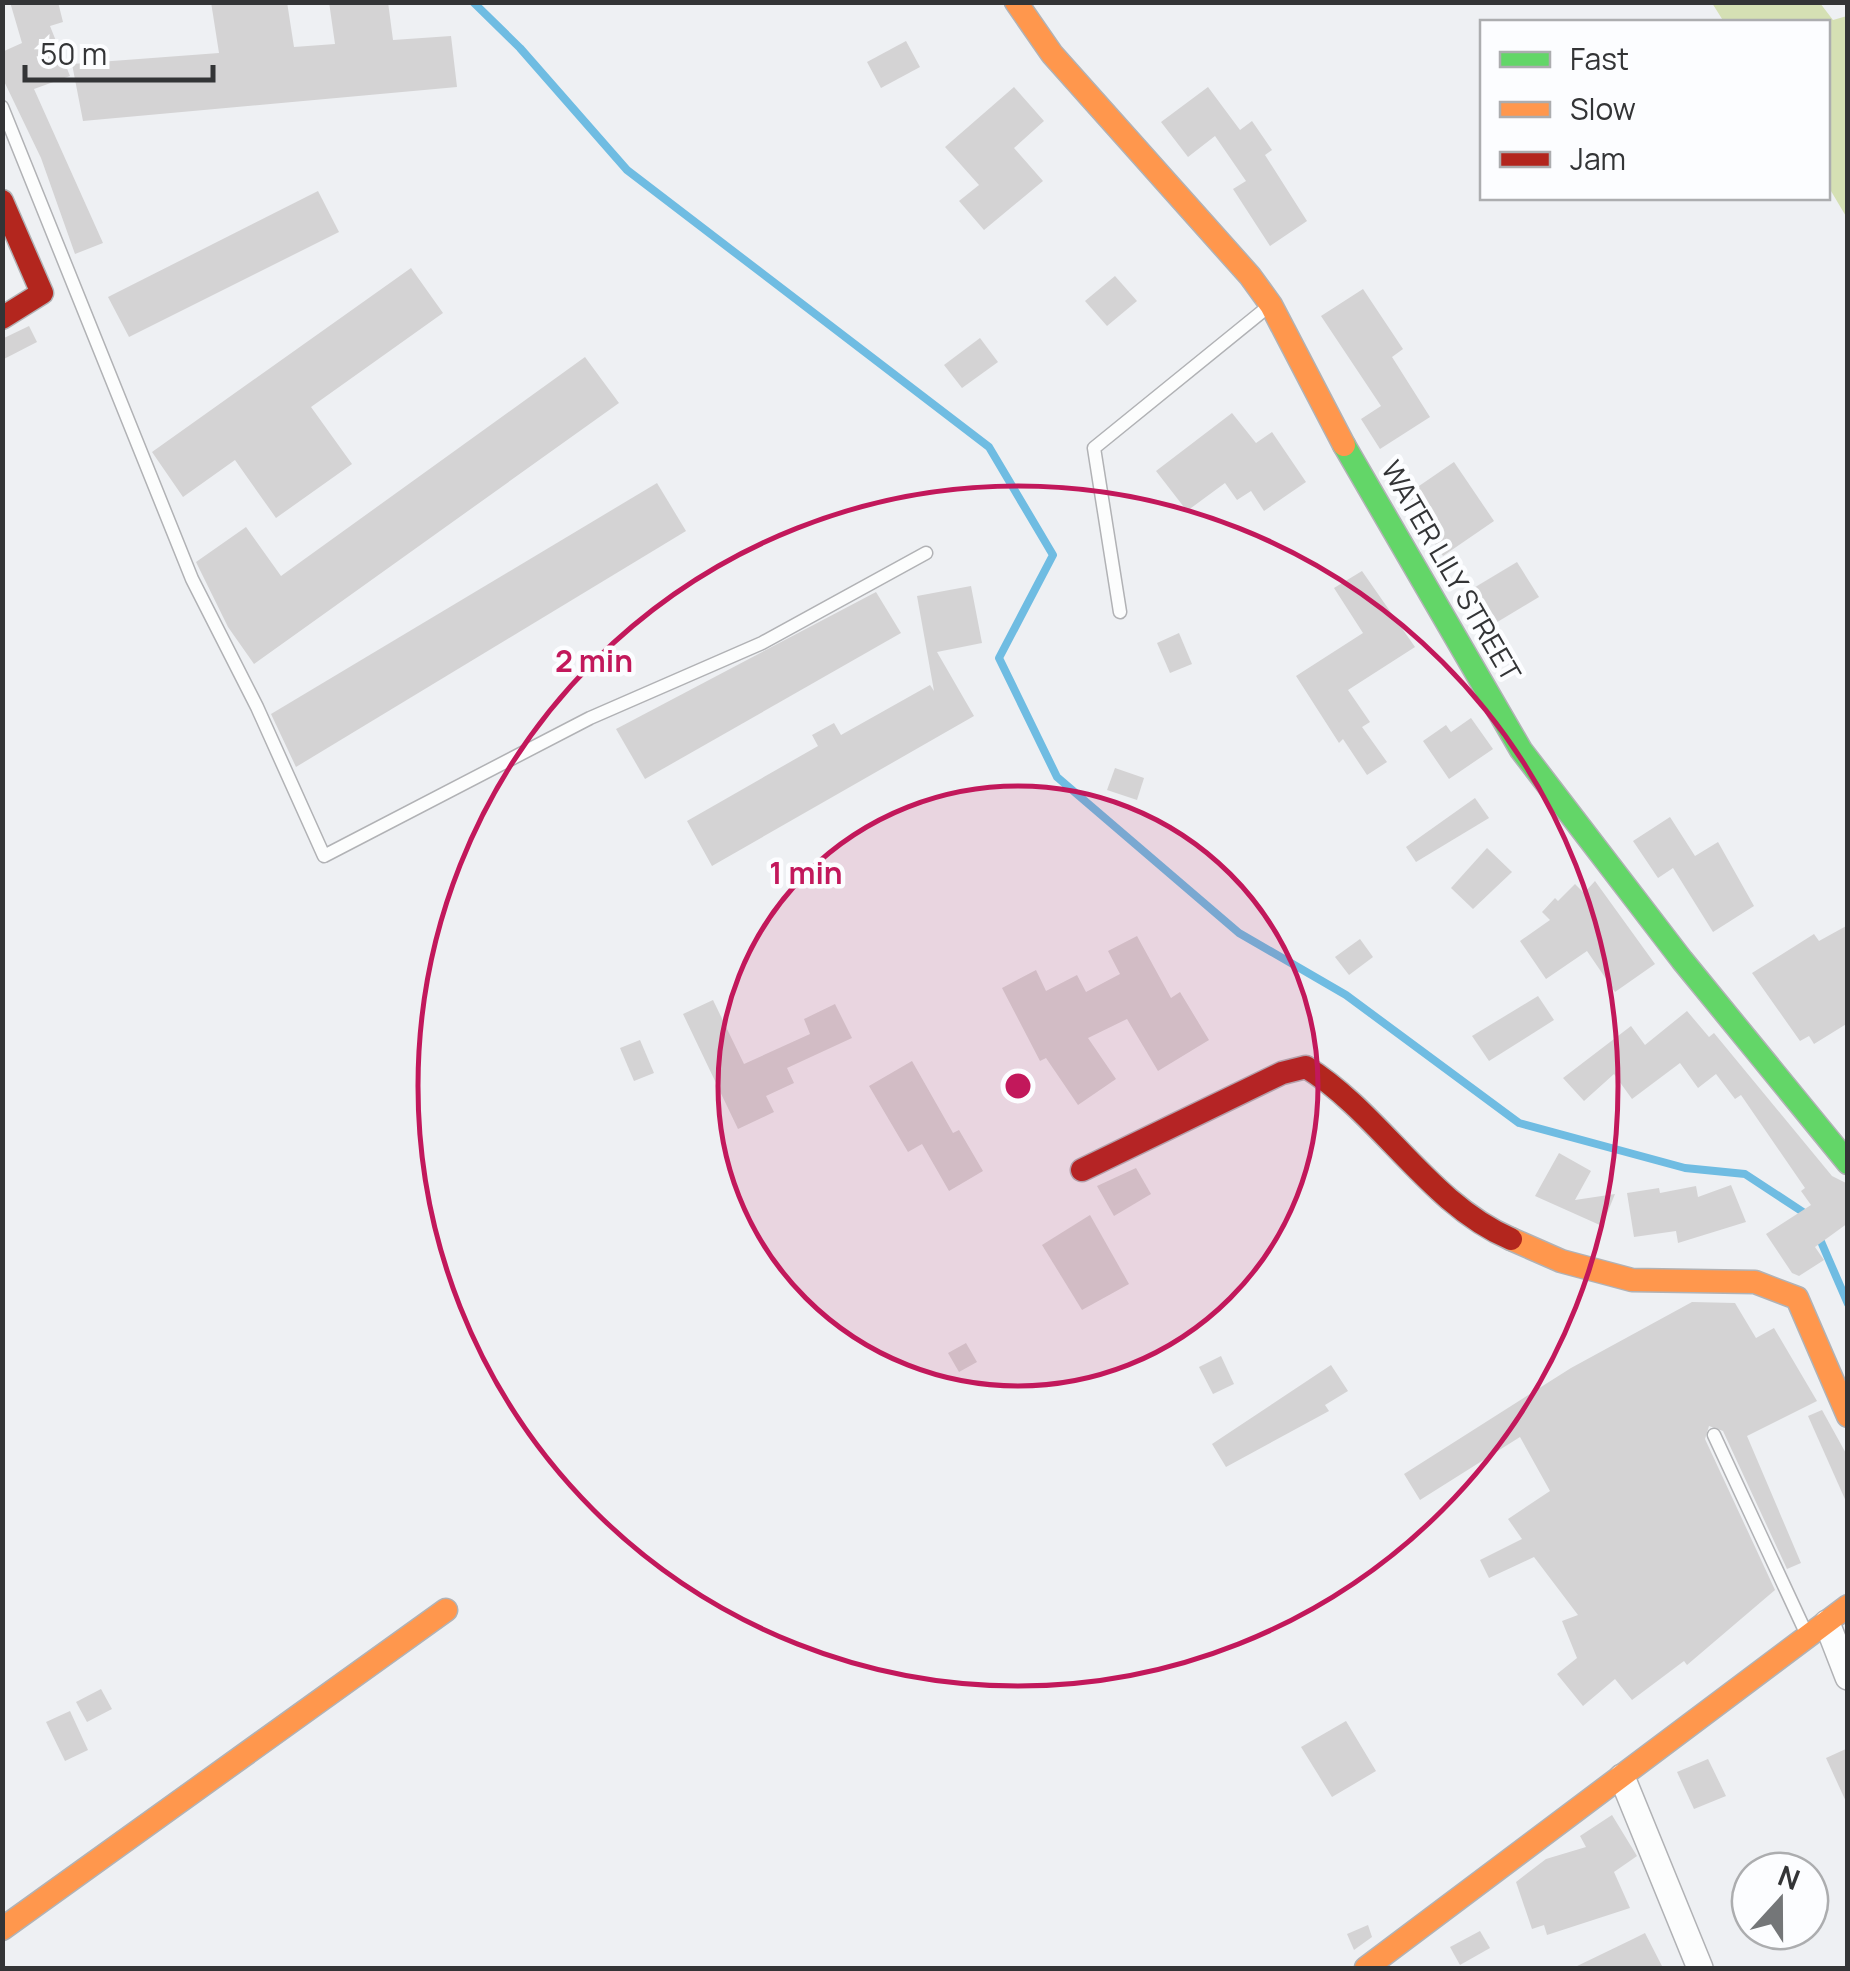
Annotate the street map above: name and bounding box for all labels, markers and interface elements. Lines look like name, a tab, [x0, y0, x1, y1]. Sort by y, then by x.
scale bar	[25, 20, 212, 82]
legend	[1480, 20, 1830, 200]
text: 50 m	[40, 33, 107, 74]
text: Fast	[1570, 38, 1629, 79]
text: Slow	[1570, 88, 1636, 129]
text: Jam	[1570, 138, 1626, 179]
street label: WATER LILY STREET	[1373, 453, 1531, 688]
text: 2 min	[555, 640, 633, 681]
text: 1 min	[769, 852, 843, 893]
centre of rings	[1000, 1068, 1036, 1104]
north arrow	[1730, 1851, 1830, 1951]
text: N	[1773, 1855, 1806, 1898]

